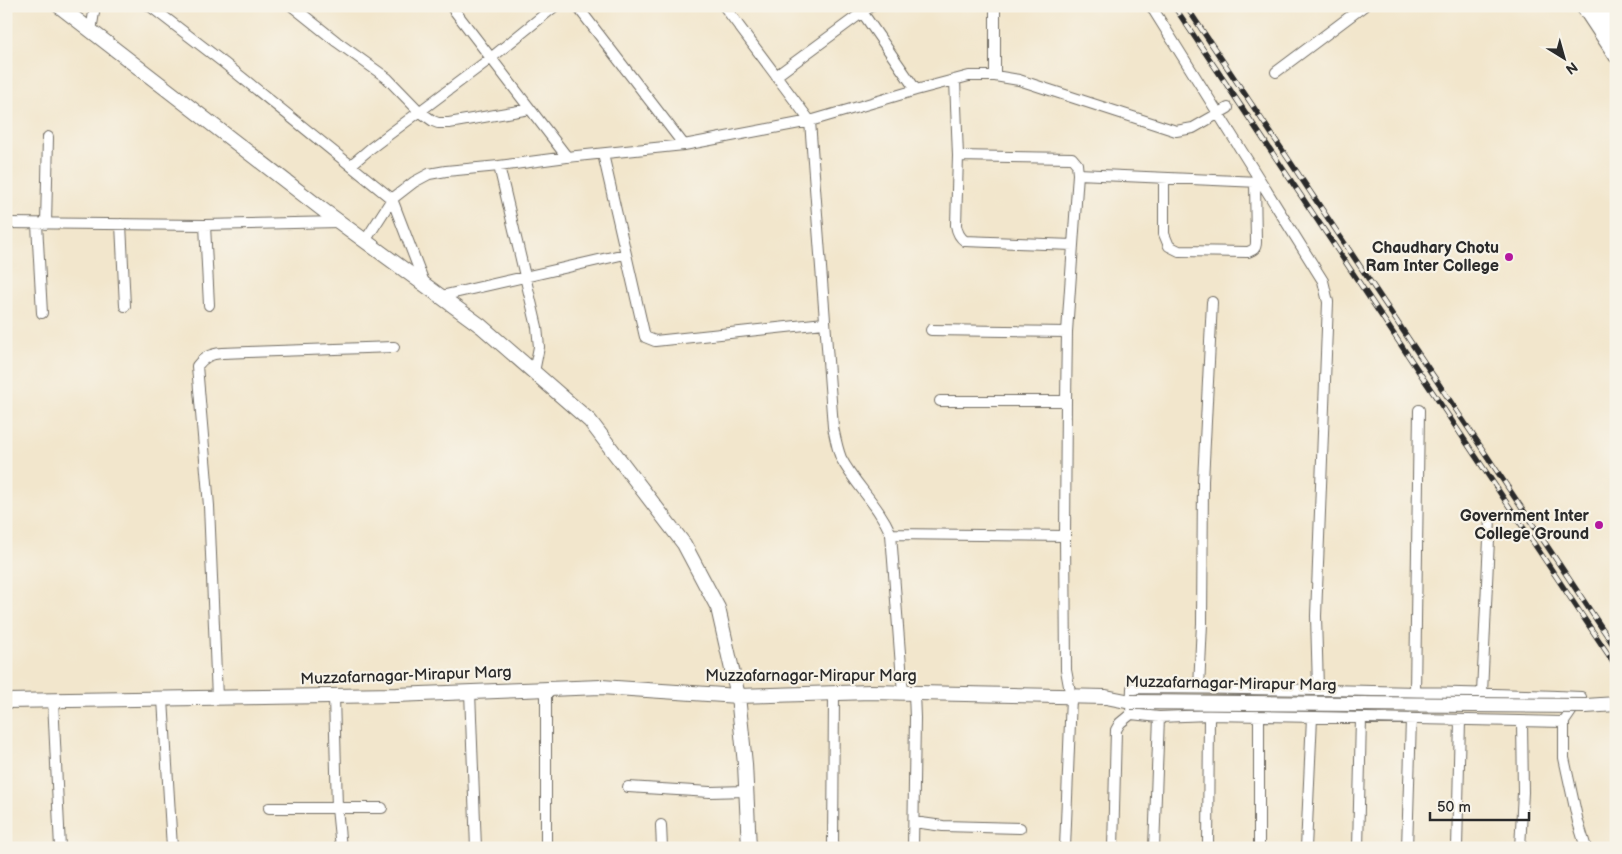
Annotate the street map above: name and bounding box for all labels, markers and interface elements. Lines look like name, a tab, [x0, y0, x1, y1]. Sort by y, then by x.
north arrow	[1540, 32, 1590, 82]
text: N	[1562, 58, 1581, 78]
place label: Chaudhary Chotu Ram Inter College	[1366, 239, 1499, 276]
marker: Chaudhary Chotu Ram Inter College	[1503, 251, 1515, 263]
place label: Government Inter College Ground	[1460, 507, 1590, 544]
marker: Government Inter College Ground	[1593, 519, 1605, 531]
street label: Muzzafarnagar-Mirapur Marg	[300, 663, 512, 689]
street label: Muzzafarnagar-Mirapur Marg	[705, 667, 917, 686]
street label: Muzzafarnagar-Mirapur Marg	[1125, 673, 1337, 695]
scale bar	[1430, 789, 1528, 821]
text: 50 m	[1437, 798, 1471, 817]

